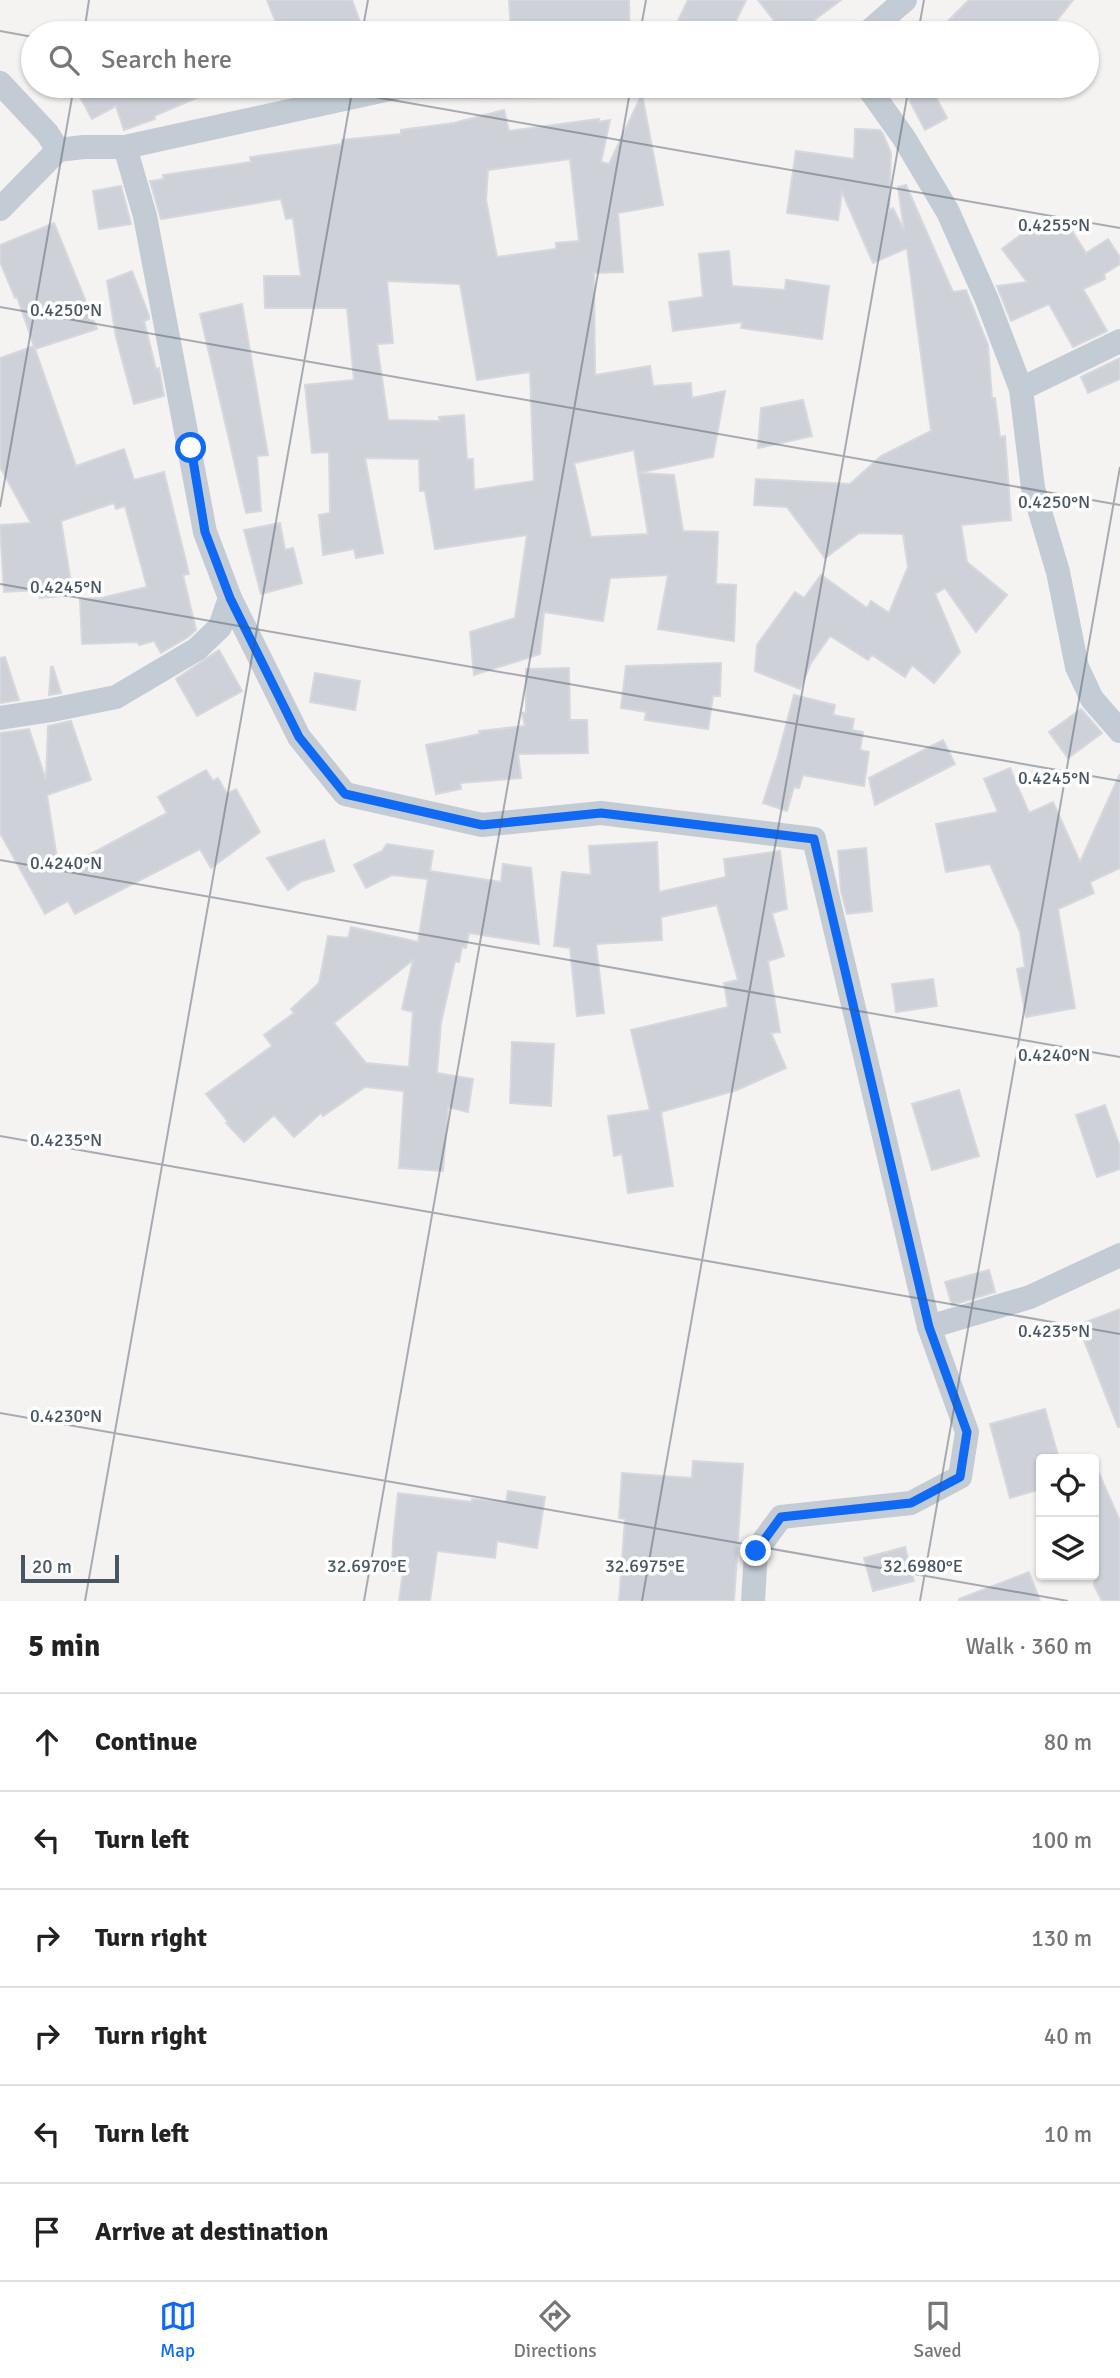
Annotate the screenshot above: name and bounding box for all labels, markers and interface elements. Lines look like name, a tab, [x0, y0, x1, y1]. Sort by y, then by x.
search box	[21, 21, 1099, 98]
icon: search	[45, 41, 83, 79]
text: Search here	[101, 44, 232, 76]
text: 0.4255°N	[1018, 214, 1090, 236]
text: 0.4250°N	[30, 299, 102, 321]
route start	[175, 432, 206, 463]
text: 0.4250°N	[1018, 491, 1090, 513]
text: 0.4245°N	[30, 576, 102, 598]
text: 0.4245°N	[1018, 767, 1090, 789]
text: 0.4240°N	[30, 852, 102, 874]
text: 0.4240°N	[1018, 1044, 1090, 1066]
text: 0.4235°N	[30, 1129, 102, 1151]
text: 0.4235°N	[1018, 1320, 1090, 1342]
text: 0.4230°N	[30, 1405, 102, 1427]
map controls	[1036, 1454, 1099, 1580]
button: locate	[1036, 1454, 1099, 1517]
button: layers	[1036, 1517, 1099, 1580]
route end	[740, 1535, 771, 1566]
scale bar	[21, 1552, 119, 1584]
text: 20 m	[32, 1555, 72, 1579]
text: 32.6970°E	[327, 1555, 407, 1577]
text: 32.6975°E	[605, 1555, 685, 1577]
text: 32.6980°E	[883, 1555, 963, 1577]
text: 5 min	[28, 1628, 100, 1665]
text: Walk · 360 m	[966, 1632, 1092, 1661]
icon: ahead	[28, 1723, 66, 1761]
text: Continue	[95, 1726, 197, 1758]
text: 80 m	[1044, 1728, 1092, 1757]
icon: left	[28, 1821, 66, 1859]
text: Turn left	[95, 1824, 189, 1856]
text: 100 m	[1031, 1826, 1092, 1855]
icon: right	[28, 1919, 66, 1957]
text: Turn right	[95, 1922, 207, 1954]
text: 130 m	[1031, 1924, 1092, 1953]
icon: right	[28, 2017, 66, 2055]
text: Turn right	[95, 2020, 207, 2052]
text: 40 m	[1044, 2022, 1092, 2051]
icon: left	[28, 2115, 66, 2153]
text: Turn left	[95, 2118, 189, 2150]
text: 10 m	[1044, 2120, 1092, 2149]
icon: arrive	[28, 2213, 66, 2251]
text: Arrive at destination	[95, 2216, 328, 2248]
tab: Map	[159, 2297, 197, 2363]
tab: Directions	[514, 2297, 597, 2363]
tab: Saved	[914, 2297, 961, 2363]

